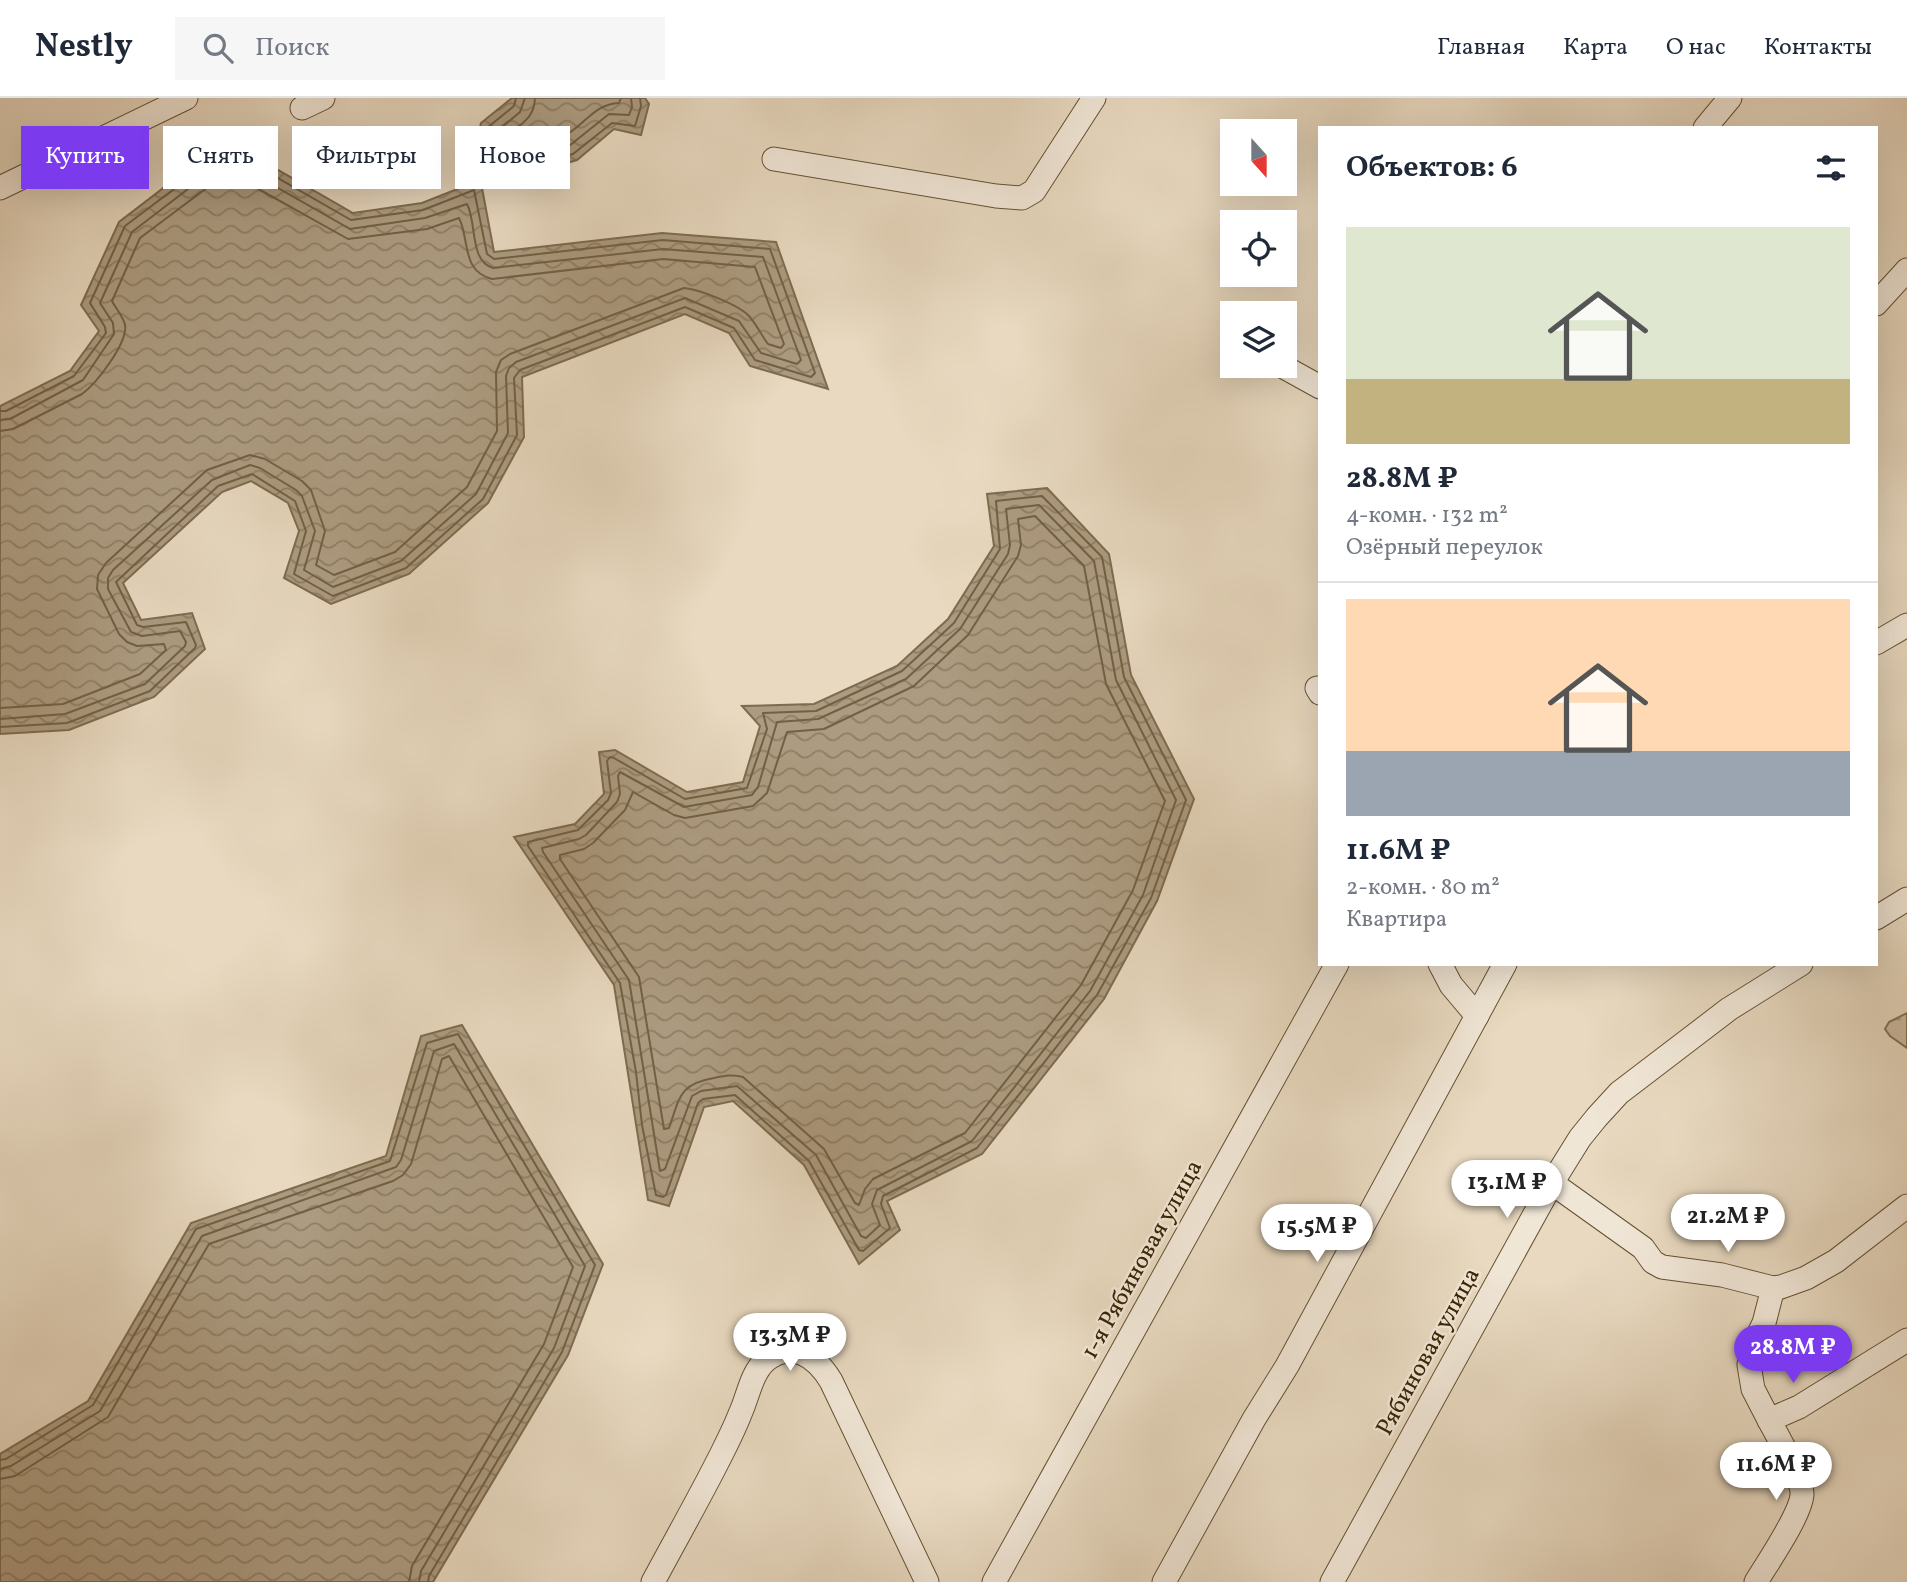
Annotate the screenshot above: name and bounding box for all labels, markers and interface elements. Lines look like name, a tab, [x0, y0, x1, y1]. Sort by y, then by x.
search box	[175, 17, 665, 80]
text: Nestly	[35, 25, 133, 71]
icon: search	[199, 29, 237, 67]
text: Поиск	[255, 30, 329, 66]
text: Главная	[1437, 31, 1525, 65]
text: Карта	[1563, 31, 1628, 65]
text: О нас	[1666, 31, 1726, 65]
text: Контакты	[1764, 31, 1872, 65]
north arrow	[1220, 119, 1297, 196]
map controls	[1220, 119, 1297, 378]
chip: Купить	[21, 126, 149, 189]
chip: Снять	[163, 126, 278, 189]
chip: Фильтры	[292, 126, 441, 189]
chip: Новое	[455, 126, 570, 189]
text: Объектов: 6	[1346, 147, 1518, 189]
icon: filters	[1812, 149, 1850, 187]
button: locate	[1220, 210, 1297, 287]
icon: home	[1535, 273, 1661, 399]
button: layers	[1220, 301, 1297, 378]
text: 28.8M ₽	[1346, 458, 1458, 500]
text: 4-комн. · 132 m²	[1346, 500, 1508, 532]
text: Озёрный переулок	[1346, 532, 1543, 564]
icon: home	[1535, 645, 1661, 771]
text: 11.6M ₽	[1346, 830, 1451, 872]
text: 2-комн. · 80 m²	[1346, 872, 1500, 904]
text: Квартира	[1346, 904, 1447, 936]
street label: 1-я Рябиновая улица	[1074, 1154, 1212, 1366]
pin: 13.1M ₽	[1442, 1160, 1572, 1220]
text: 13.1M ₽	[1467, 1167, 1547, 1199]
pin: 21.2M ₽	[1663, 1194, 1793, 1254]
text: 21.2M ₽	[1687, 1201, 1769, 1233]
pin: 15.5M ₽	[1252, 1204, 1382, 1264]
text: 15.5M ₽	[1277, 1211, 1357, 1243]
street label: Рябиновая улица	[1369, 1262, 1489, 1442]
pin: 13.3M ₽	[725, 1314, 855, 1373]
text: 13.3M ₽	[749, 1320, 831, 1352]
pin: 28.8M ₽	[1728, 1326, 1858, 1385]
text: 28.8M ₽	[1750, 1332, 1836, 1364]
pin: 11.6M ₽	[1711, 1442, 1841, 1502]
text: 11.6M ₽	[1736, 1449, 1816, 1481]

